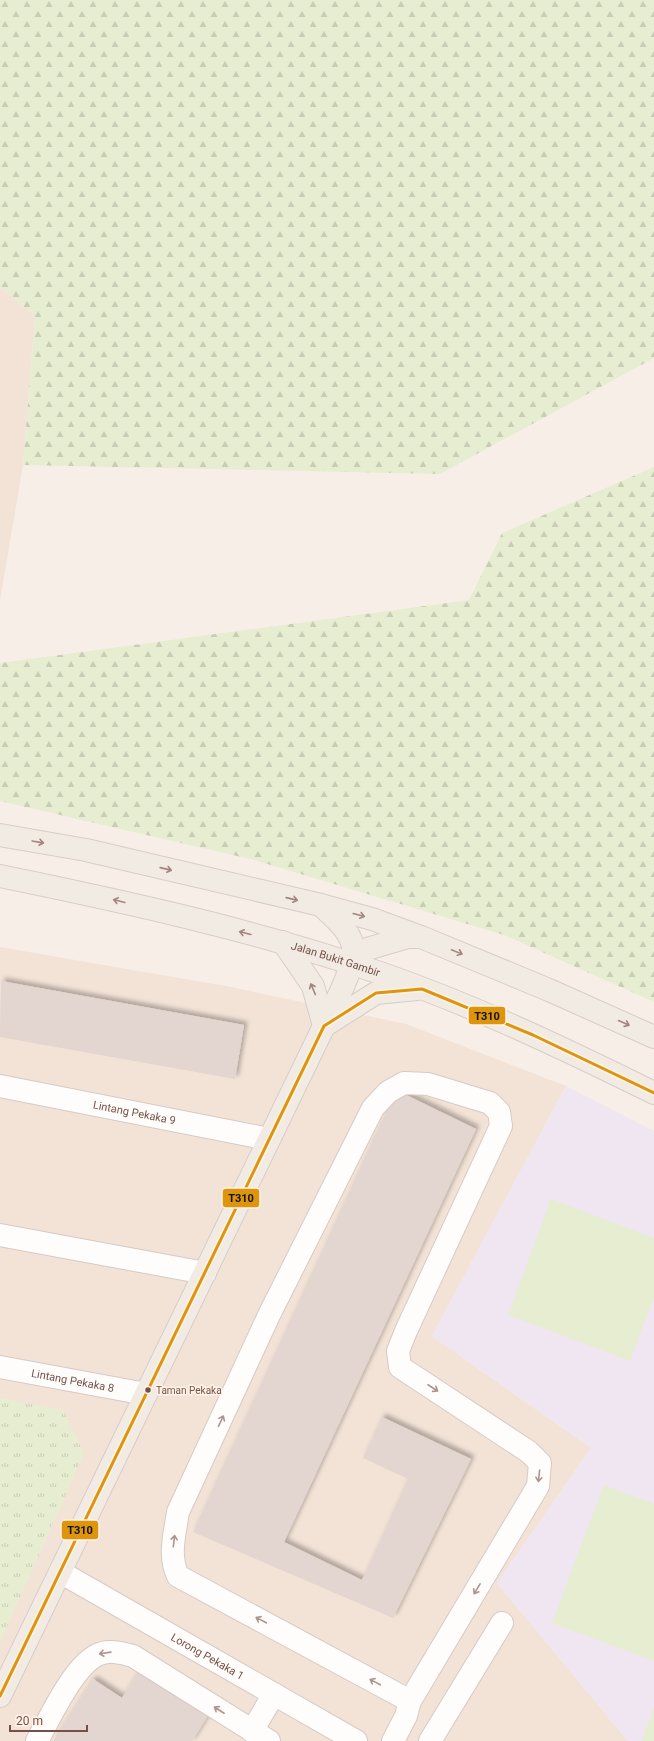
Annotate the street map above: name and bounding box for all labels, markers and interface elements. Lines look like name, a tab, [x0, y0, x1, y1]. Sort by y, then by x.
one-way arrow	[32, 838, 45, 846]
one-way arrow	[159, 865, 172, 873]
one-way arrow	[285, 895, 298, 903]
one-way arrow	[113, 897, 126, 904]
one-way arrow	[352, 912, 365, 920]
one-way arrow	[239, 928, 252, 936]
street label: Jalan Bukit Gambir	[290, 939, 382, 979]
one-way arrow	[450, 948, 462, 956]
one-way arrow	[309, 983, 316, 995]
line badge: T310	[468, 1006, 506, 1025]
text: T310	[474, 1010, 500, 1023]
one-way arrow	[618, 1020, 630, 1027]
street label: Lintang Pekaka 9	[92, 1098, 177, 1127]
line badge: T310	[222, 1188, 260, 1208]
text: T310	[228, 1192, 254, 1205]
street label: Lintang Pekaka 8	[30, 1366, 115, 1394]
marker: Taman Pekaka	[143, 1385, 153, 1395]
place label: Taman Pekaka	[156, 1385, 222, 1396]
one-way arrow	[427, 1385, 439, 1393]
one-way arrow	[218, 1415, 225, 1427]
one-way arrow	[535, 1469, 543, 1482]
line badge: T310	[61, 1520, 99, 1540]
text: T310	[67, 1524, 93, 1537]
one-way arrow	[170, 1535, 178, 1548]
one-way arrow	[472, 1583, 480, 1595]
one-way arrow	[255, 1616, 267, 1624]
street label: Lorong Pekaka 1	[169, 1630, 246, 1682]
one-way arrow	[99, 1649, 112, 1657]
one-way arrow	[370, 1678, 382, 1686]
one-way arrow	[214, 1706, 225, 1714]
scale bar	[10, 1707, 87, 1733]
text: 20 m	[16, 1714, 43, 1728]

